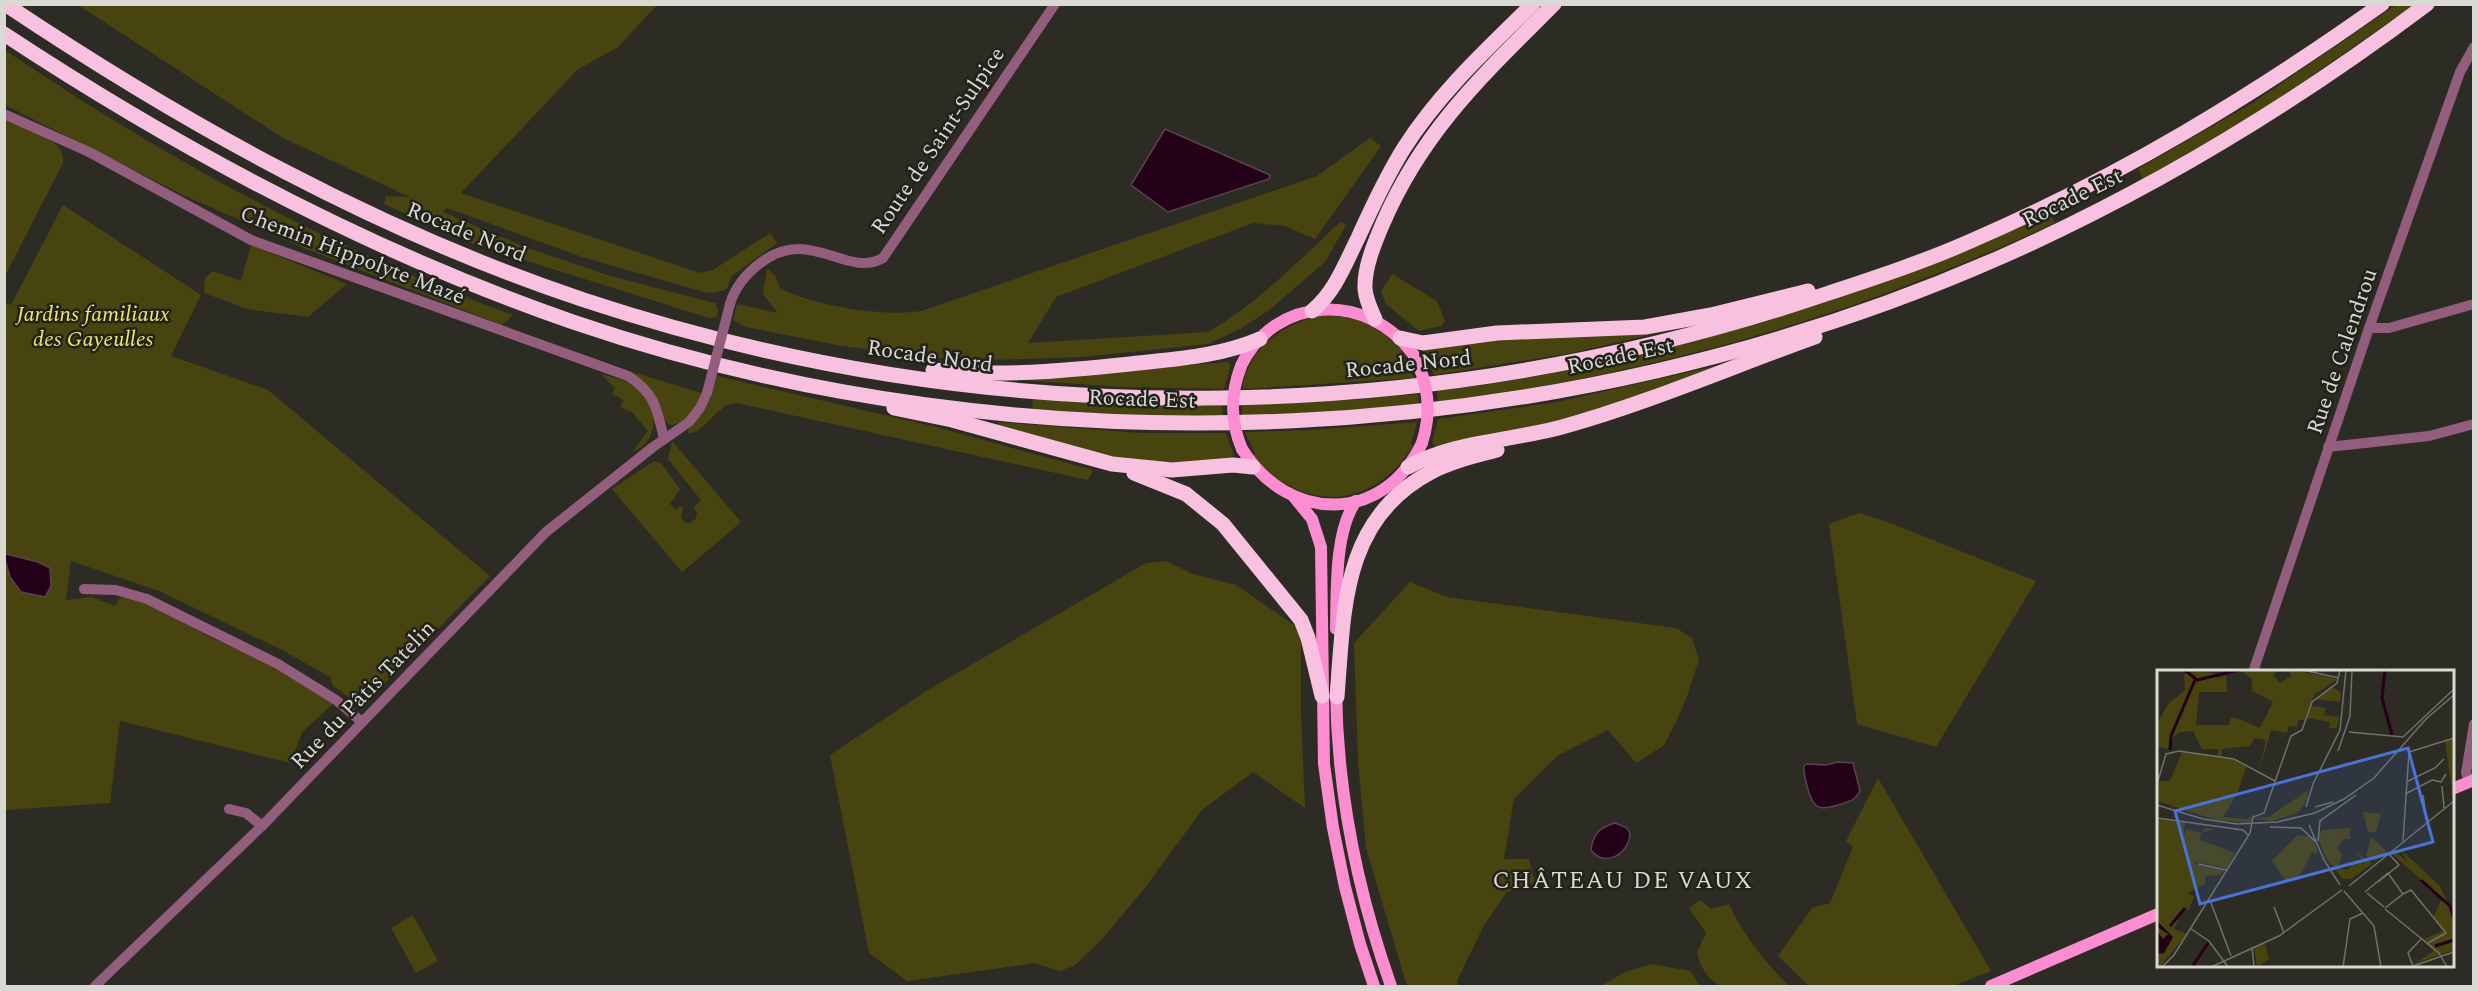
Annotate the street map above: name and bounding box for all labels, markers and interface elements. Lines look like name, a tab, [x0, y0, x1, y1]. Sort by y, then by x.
street label: Route de Saint-Sulpice	[863, 40, 1014, 241]
street label: Rocade Est	[2017, 160, 2128, 237]
street label: Rocade Nord	[401, 193, 531, 271]
street label: Chemin Hippolyte Mazé	[235, 197, 470, 314]
street label: Rue de Calendrou	[2299, 264, 2386, 439]
park label: Jardins familiaux des Gayeulles	[14, 298, 170, 356]
street label: Rocade Est	[1564, 329, 1677, 384]
street label: Rocade Nord	[865, 331, 995, 382]
street label: Rocade Nord	[1343, 341, 1473, 388]
street label: Rocade Est	[1088, 381, 1197, 418]
street label: Rue du Pâtis Tatelin	[283, 613, 443, 777]
inset map	[2157, 670, 2454, 967]
district label: CHÂTEAU DE VAUX	[1492, 863, 1754, 899]

